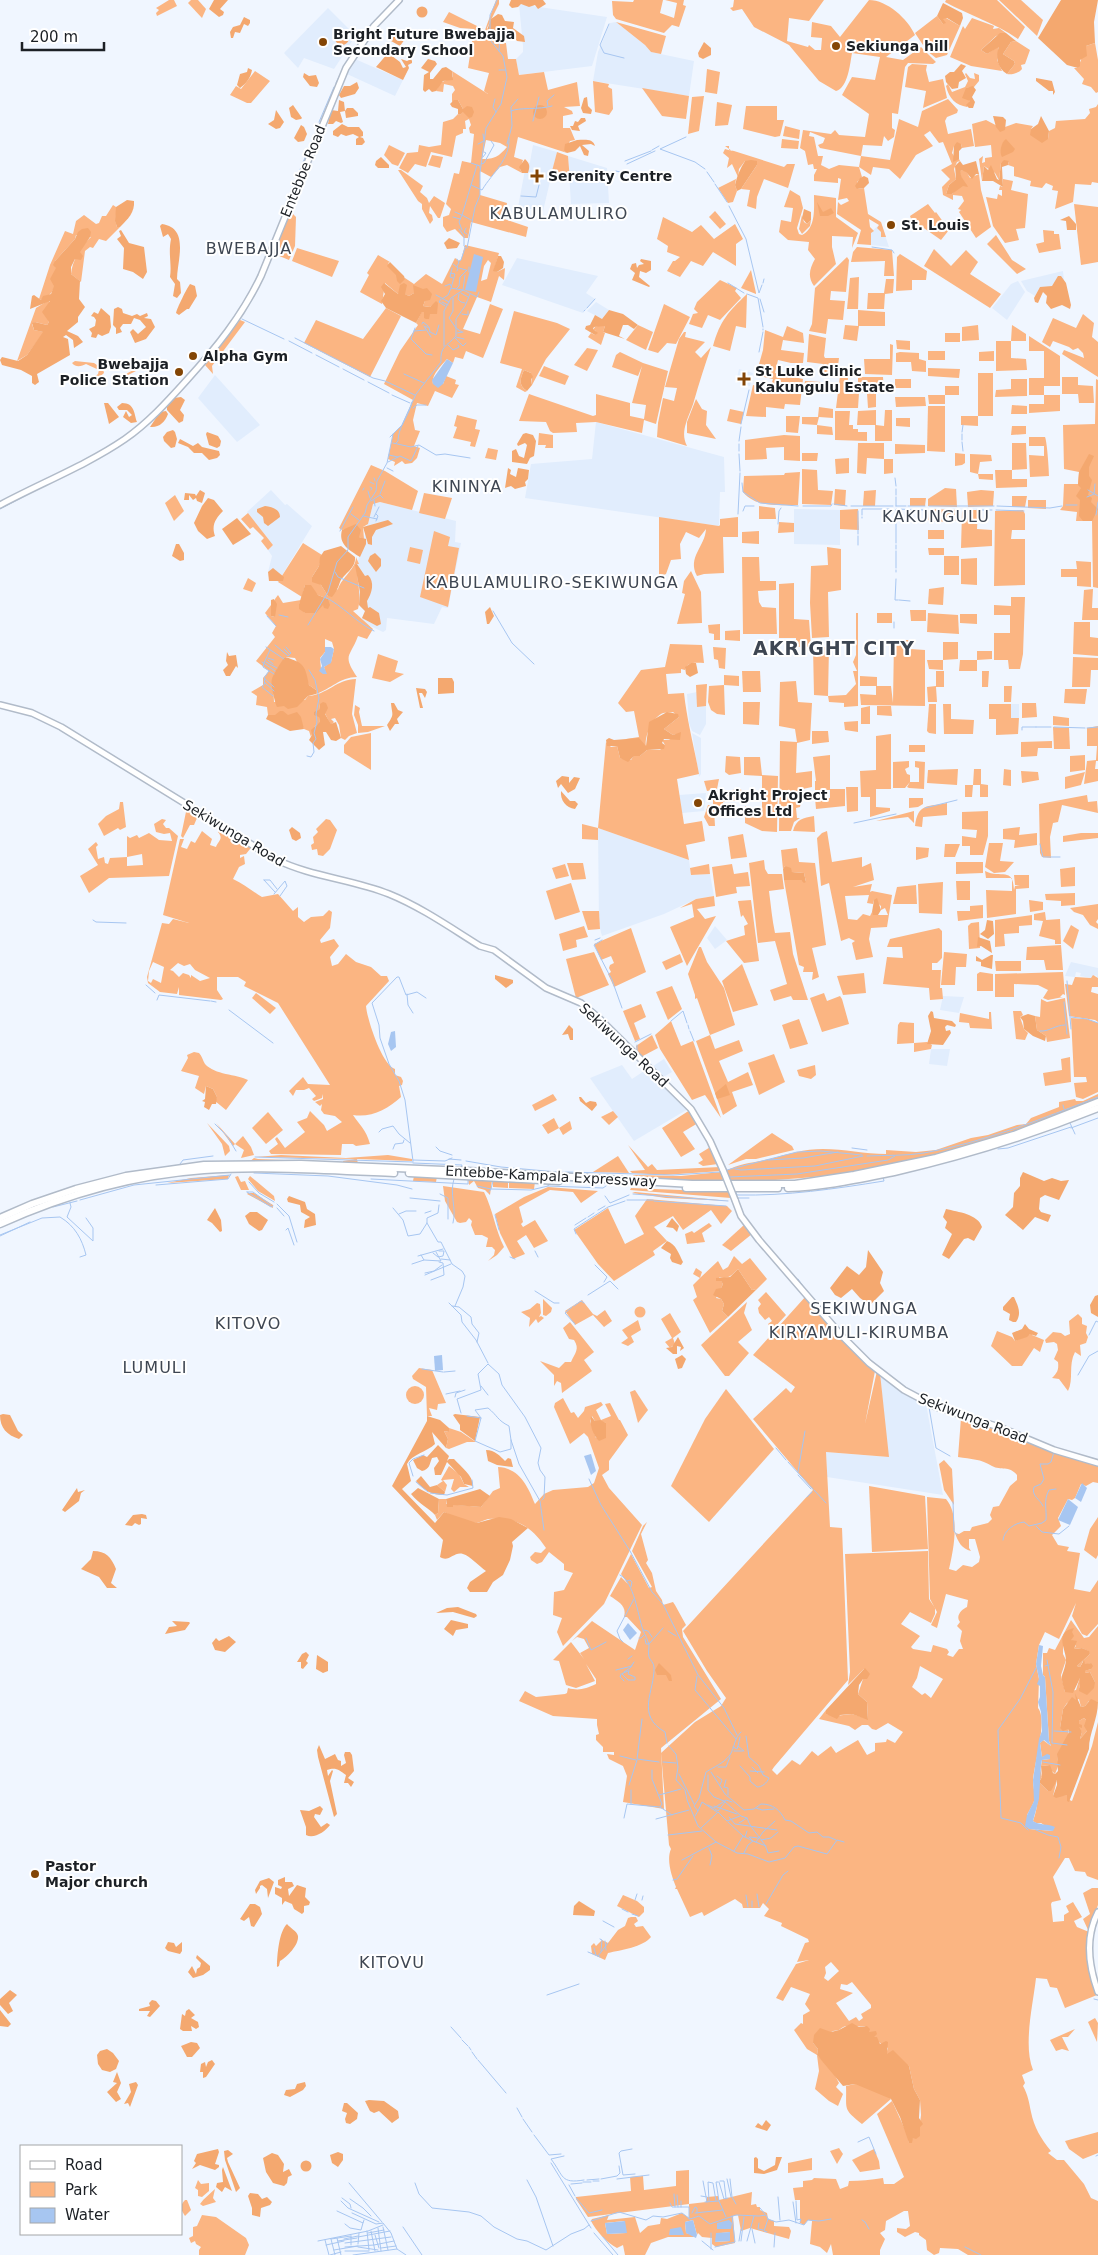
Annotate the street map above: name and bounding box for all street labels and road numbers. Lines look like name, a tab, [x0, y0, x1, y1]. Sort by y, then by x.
street label: Entebbe Road	[277, 123, 329, 219]
street label: Sekiwunga Road	[180, 796, 288, 870]
street label: Sekiwunga Road	[576, 1000, 672, 1090]
street label: Entebbe-Kampala Expressway	[445, 1162, 657, 1190]
street label: Sekiwunga Road	[916, 1390, 1030, 1446]

